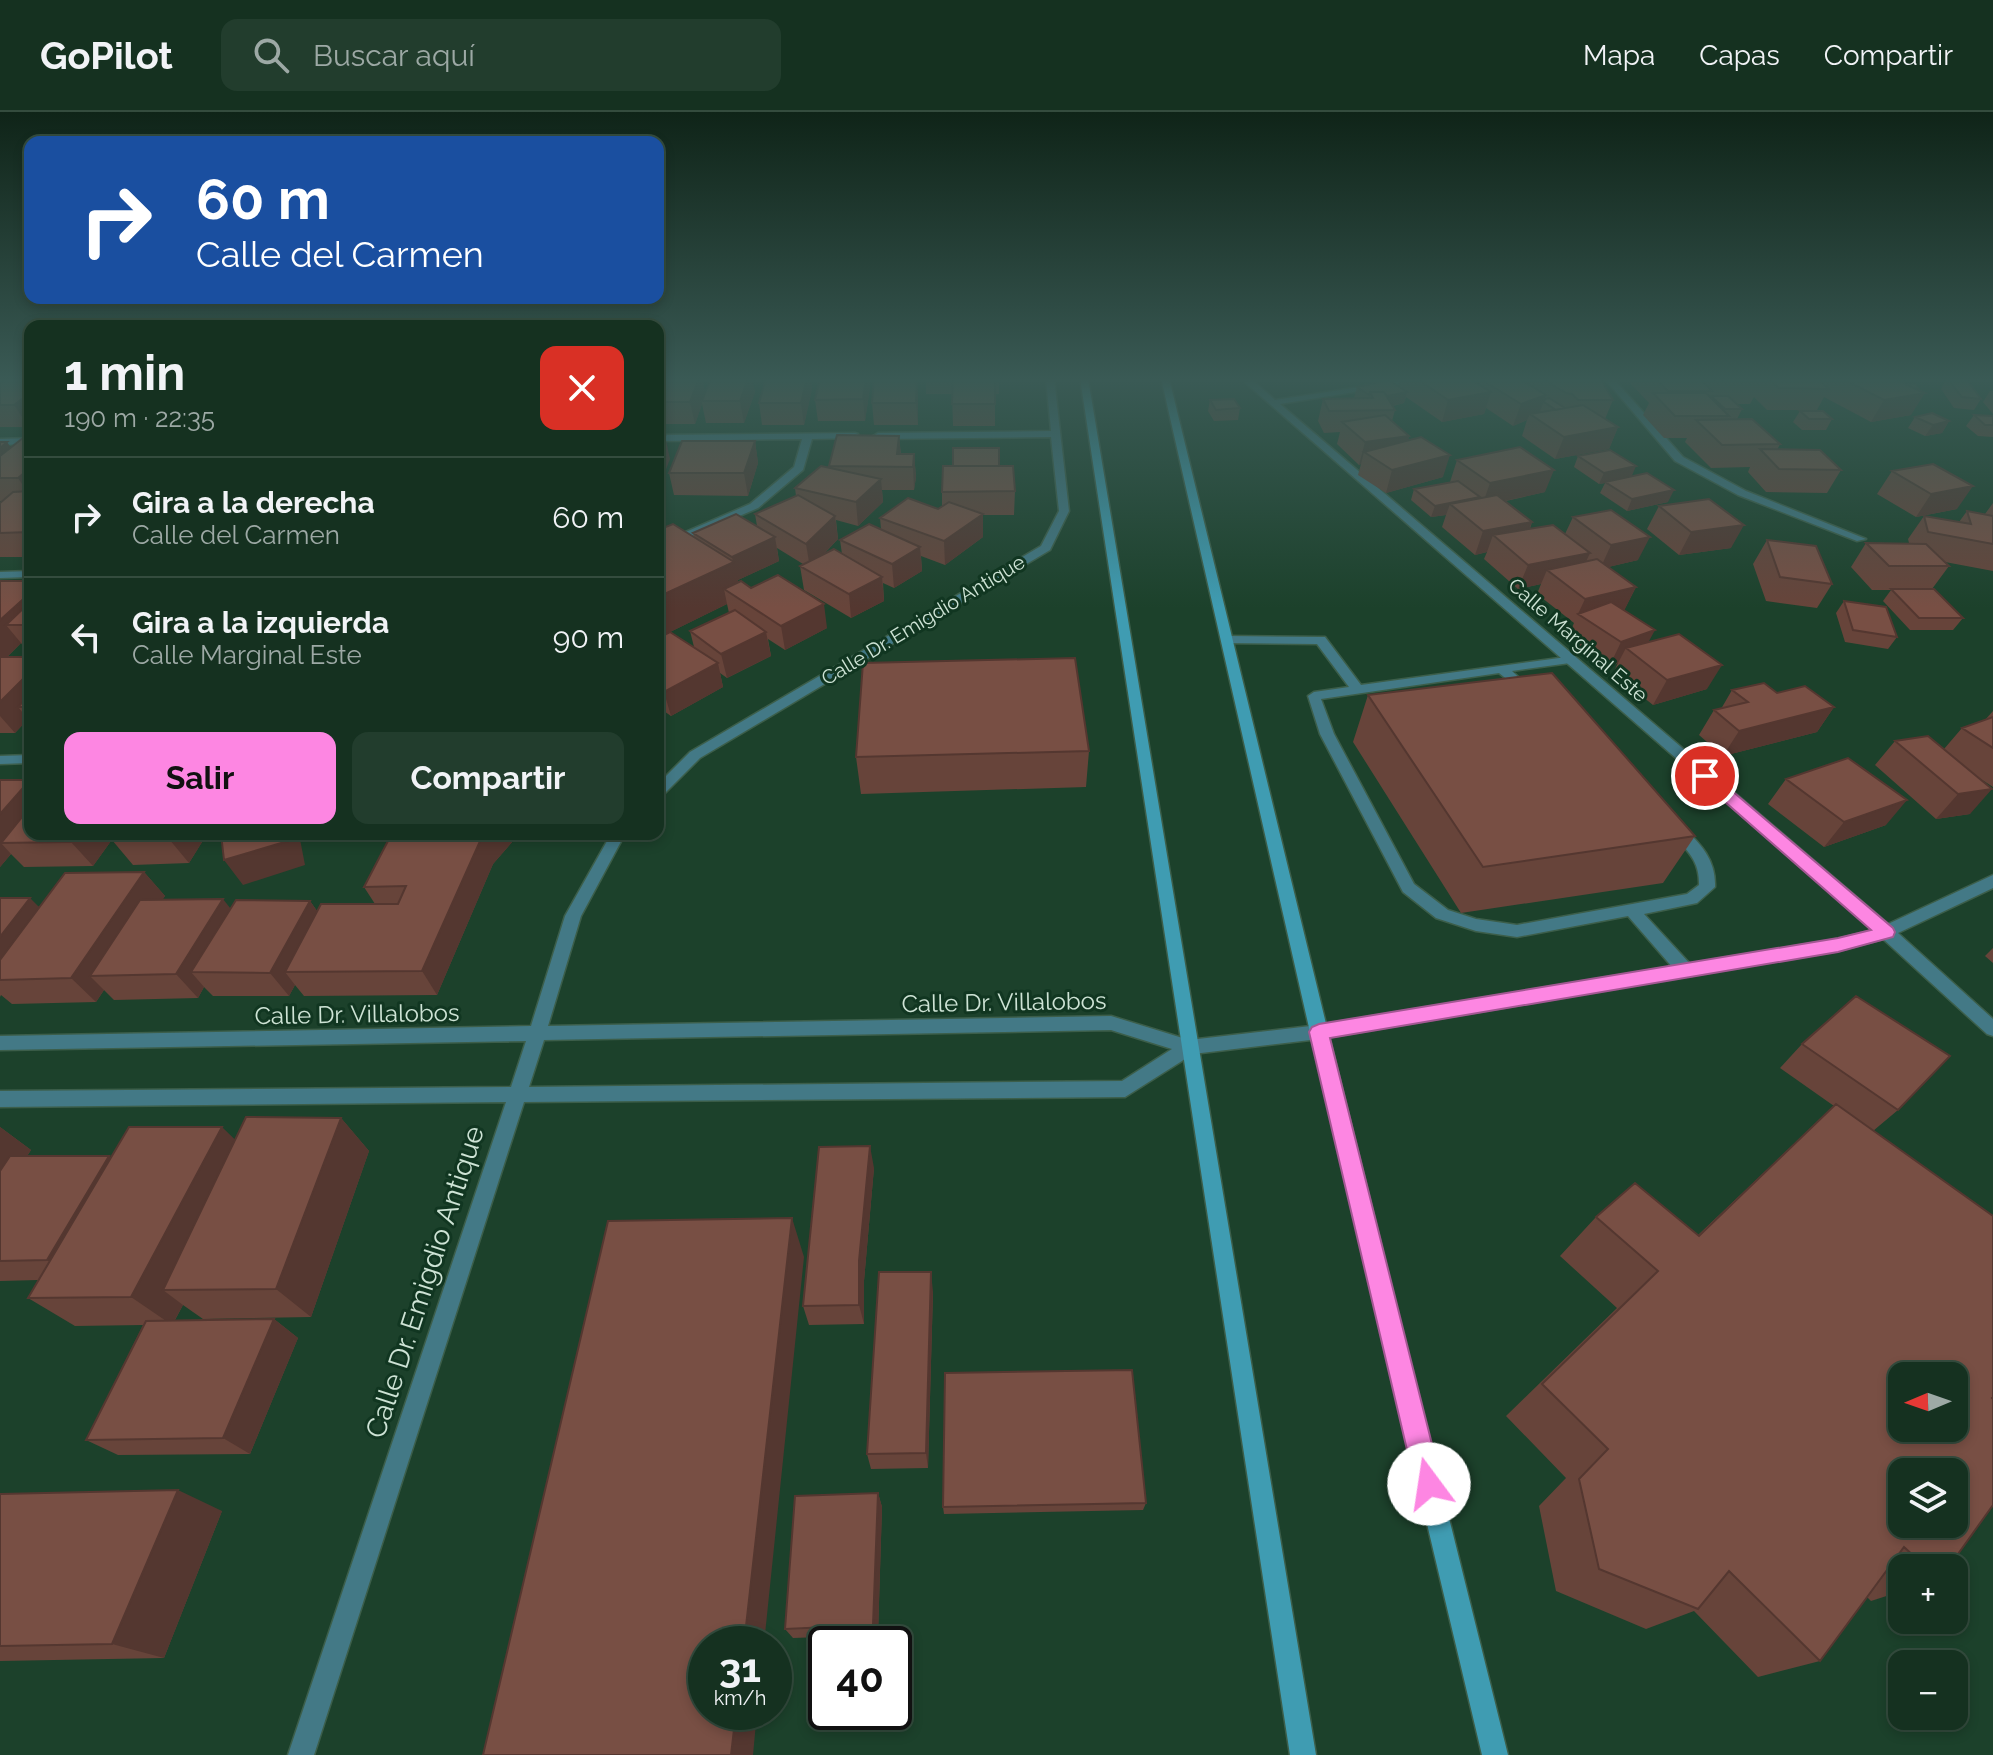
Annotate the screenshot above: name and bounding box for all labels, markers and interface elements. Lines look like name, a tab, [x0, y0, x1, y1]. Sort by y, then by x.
search box	[221, 19, 781, 91]
text: GoPilot	[40, 33, 173, 78]
icon: search	[249, 33, 293, 77]
text: Buscar aquí	[313, 38, 475, 73]
text: Mapa	[1583, 39, 1655, 72]
text: Capas	[1699, 39, 1780, 72]
text: Compartir	[1824, 39, 1953, 72]
text: 60 m	[196, 166, 330, 232]
icon: right	[64, 168, 168, 272]
text: Calle del Carmen	[196, 233, 484, 275]
text: 1 min	[64, 345, 185, 401]
button: close	[540, 346, 624, 430]
text: 190 m · 22:35	[64, 403, 215, 433]
text: Gira a la derecha	[132, 485, 375, 520]
icon: right	[64, 495, 108, 539]
text: 60 m	[552, 500, 624, 535]
text: Calle del Carmen	[132, 520, 340, 550]
street label: Calle Dr. Emigdio Antique	[817, 550, 1029, 690]
street label: Calle Marginal Este	[1503, 573, 1653, 707]
text: Gira a la izquierda	[132, 605, 389, 640]
icon: left	[64, 615, 108, 659]
text: 90 m	[553, 620, 624, 655]
text: Calle Marginal Este	[132, 640, 362, 670]
button: Salir	[64, 732, 336, 824]
button: Compartir	[352, 732, 624, 824]
pin	[1671, 742, 1739, 810]
icon: arrive	[1683, 754, 1727, 798]
street label: Calle Dr. Villalobos	[901, 986, 1107, 1018]
street label: Calle Dr. Villalobos	[254, 998, 460, 1030]
street label: Calle Dr. Emigdio Antique	[359, 1122, 491, 1442]
north arrow	[1888, 1362, 1968, 1442]
map controls	[1888, 1362, 1968, 1730]
position arrow	[1387, 1442, 1471, 1526]
button: layers	[1888, 1458, 1968, 1538]
button: +	[1888, 1554, 1968, 1634]
speed limit sign: 40	[808, 1626, 912, 1730]
text: 31	[719, 1644, 761, 1691]
button: −	[1888, 1650, 1968, 1730]
text: km/h	[714, 1686, 766, 1710]

